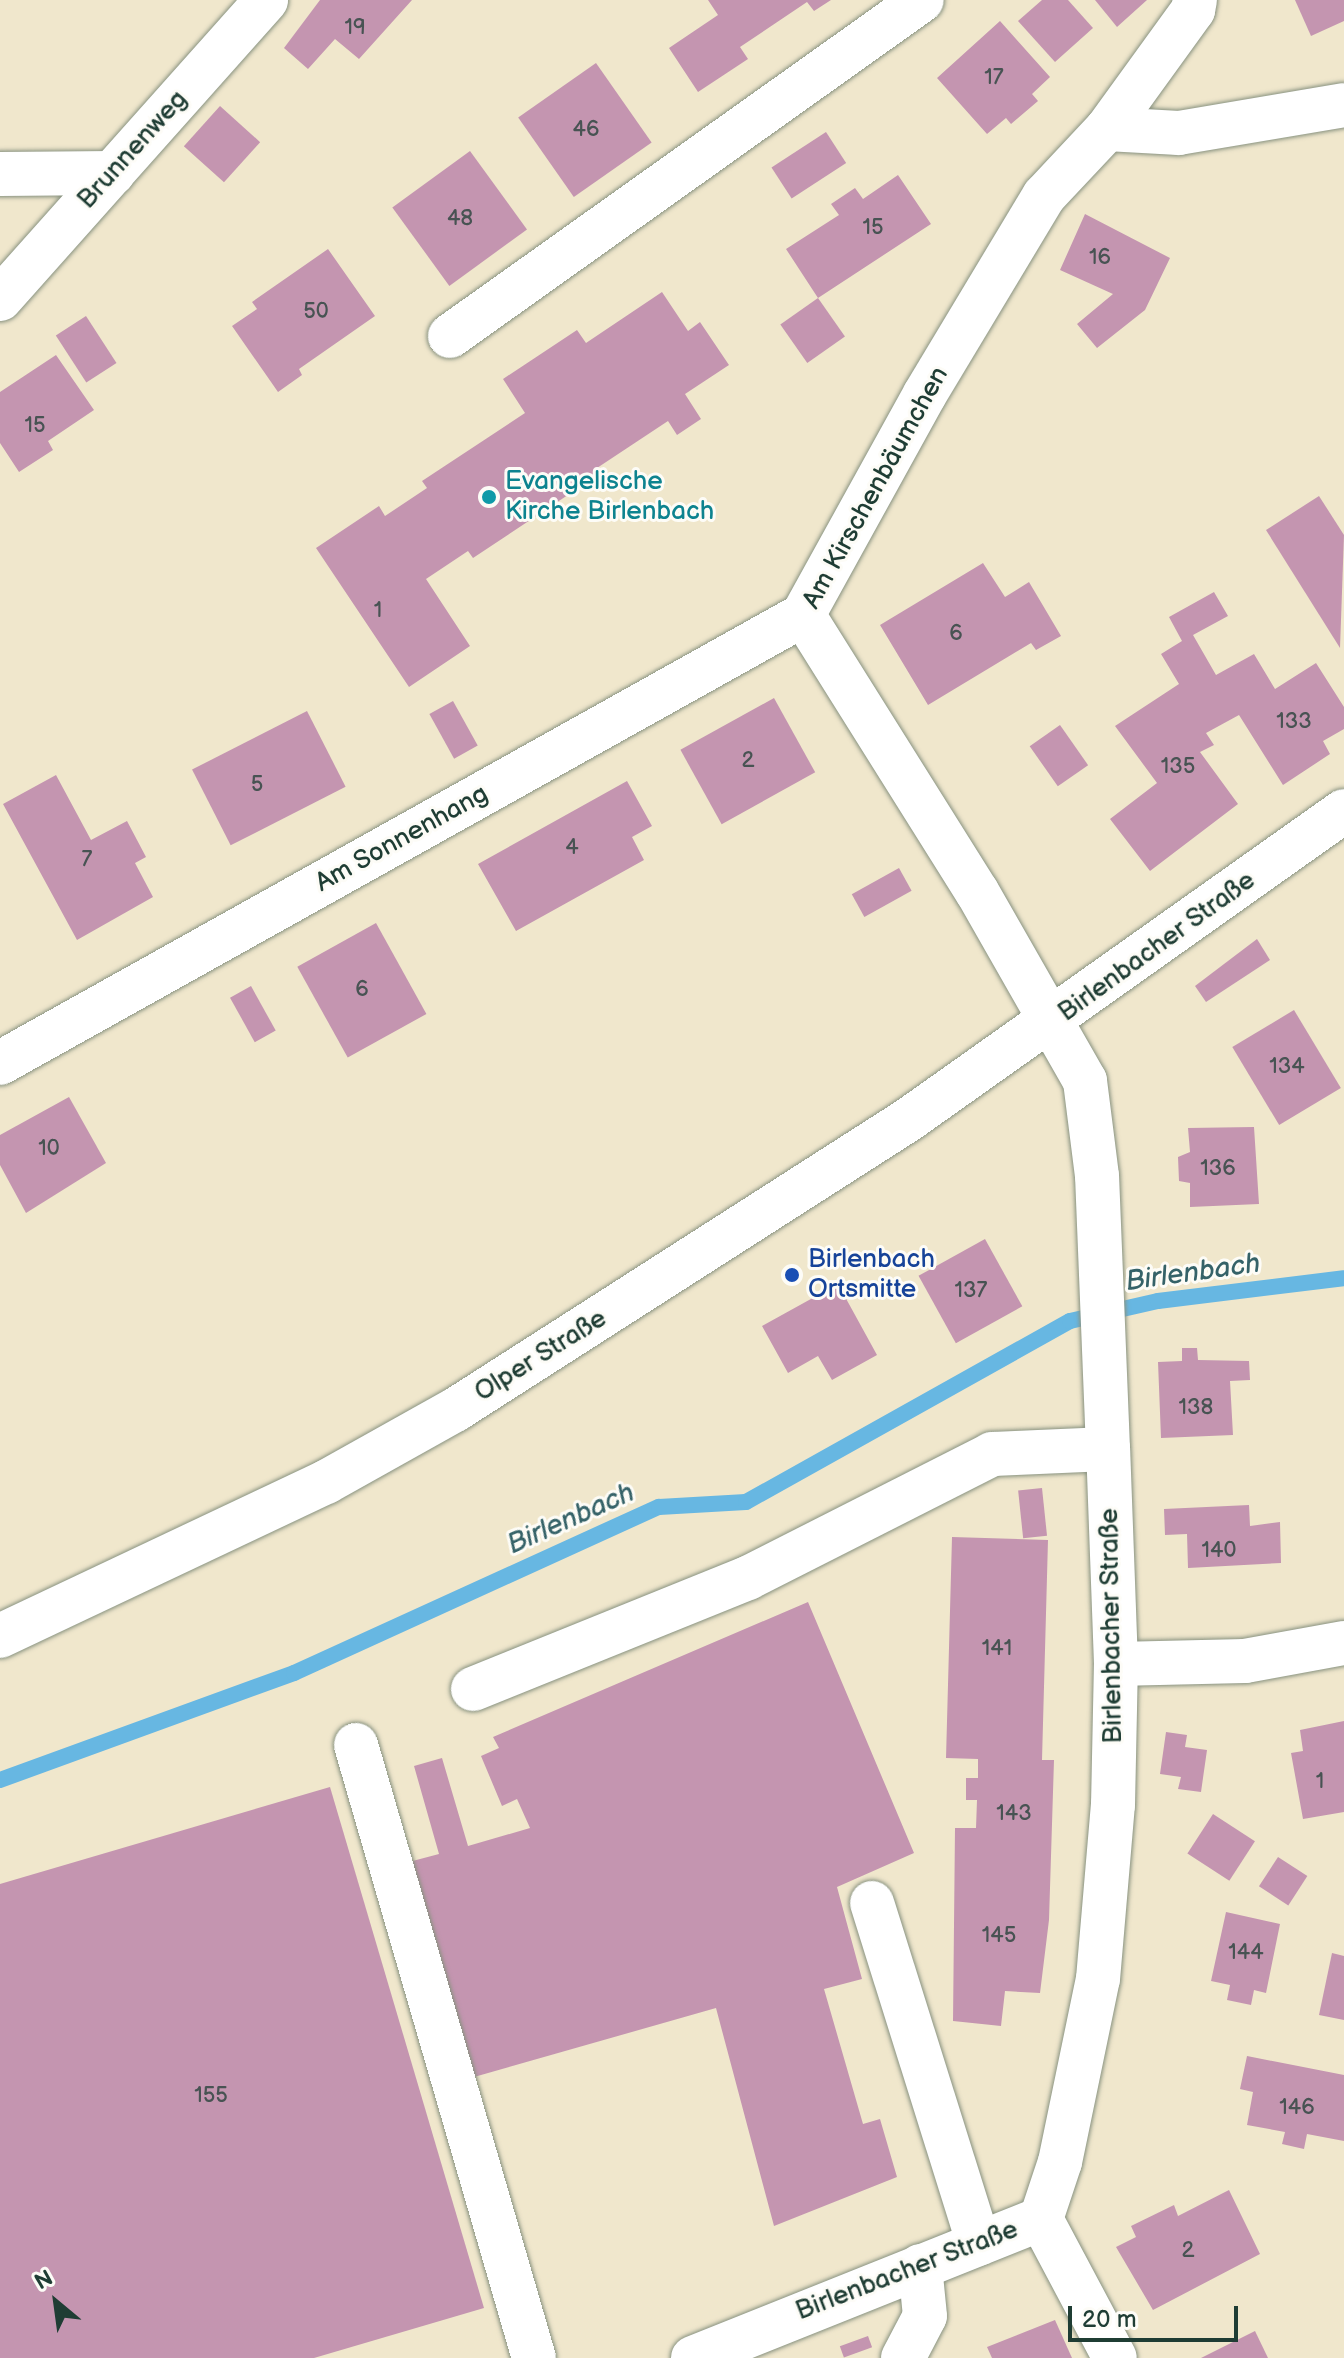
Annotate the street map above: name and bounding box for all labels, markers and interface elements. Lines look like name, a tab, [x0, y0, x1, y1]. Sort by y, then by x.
house number: 19	[344, 15, 366, 41]
house number: 17	[984, 65, 1004, 91]
street label: Brunnenweg	[72, 84, 194, 216]
house number: 46	[573, 117, 599, 143]
house number: 48	[447, 206, 473, 232]
house number: 15	[862, 215, 884, 241]
house number: 16	[1089, 245, 1111, 271]
house number: 50	[303, 299, 329, 325]
street label: Am Kirschenbäumchen	[797, 362, 955, 614]
house number: 15	[24, 413, 46, 439]
place label: Evangelische Kirche Birlenbach	[505, 466, 714, 528]
marker: Evangelische Kirche Birlenbach	[480, 488, 498, 506]
house number: 1	[374, 598, 382, 624]
house number: 6	[949, 621, 963, 647]
house number: 133	[1276, 709, 1312, 735]
house number: 2	[742, 748, 754, 774]
house number: 135	[1161, 754, 1195, 780]
house number: 5	[251, 772, 263, 798]
street label: Am Sonnenhang	[310, 779, 494, 899]
house number: 4	[565, 835, 579, 861]
house number: 7	[82, 847, 92, 873]
street label: Birlenbacher Straße	[1052, 865, 1262, 1029]
house number: 6	[355, 977, 369, 1003]
house number: 134	[1269, 1054, 1305, 1080]
house number: 10	[38, 1136, 60, 1162]
house number: 136	[1200, 1156, 1236, 1182]
place label: Birlenbach Ortsmitte	[808, 1244, 935, 1306]
water label: Birlenbach	[1124, 1247, 1262, 1299]
marker: Birlenbach Ortsmitte	[783, 1266, 801, 1284]
house number: 137	[955, 1278, 987, 1304]
street label: Olper Straße	[469, 1303, 613, 1409]
house number: 138	[1179, 1395, 1213, 1421]
water label: Birlenbach	[502, 1476, 640, 1562]
street label: Birlenbacher Straße	[1094, 1508, 1130, 1744]
house number: 140	[1202, 1538, 1236, 1564]
house number: 141	[982, 1636, 1012, 1662]
house number: 1	[1316, 1769, 1324, 1795]
house number: 143	[996, 1801, 1032, 1827]
house number: 145	[982, 1923, 1016, 1949]
house number: 144	[1228, 1940, 1264, 1966]
house number: 155	[194, 2083, 228, 2109]
house number: 146	[1279, 2095, 1315, 2121]
street label: Birlenbacher Straße	[791, 2214, 1023, 2328]
house number: 2	[1182, 2238, 1194, 2264]
north arrow	[16, 2262, 96, 2342]
text: N	[30, 2265, 58, 2296]
scale bar	[1072, 2290, 1242, 2340]
text: 20 m	[1082, 2305, 1137, 2334]

